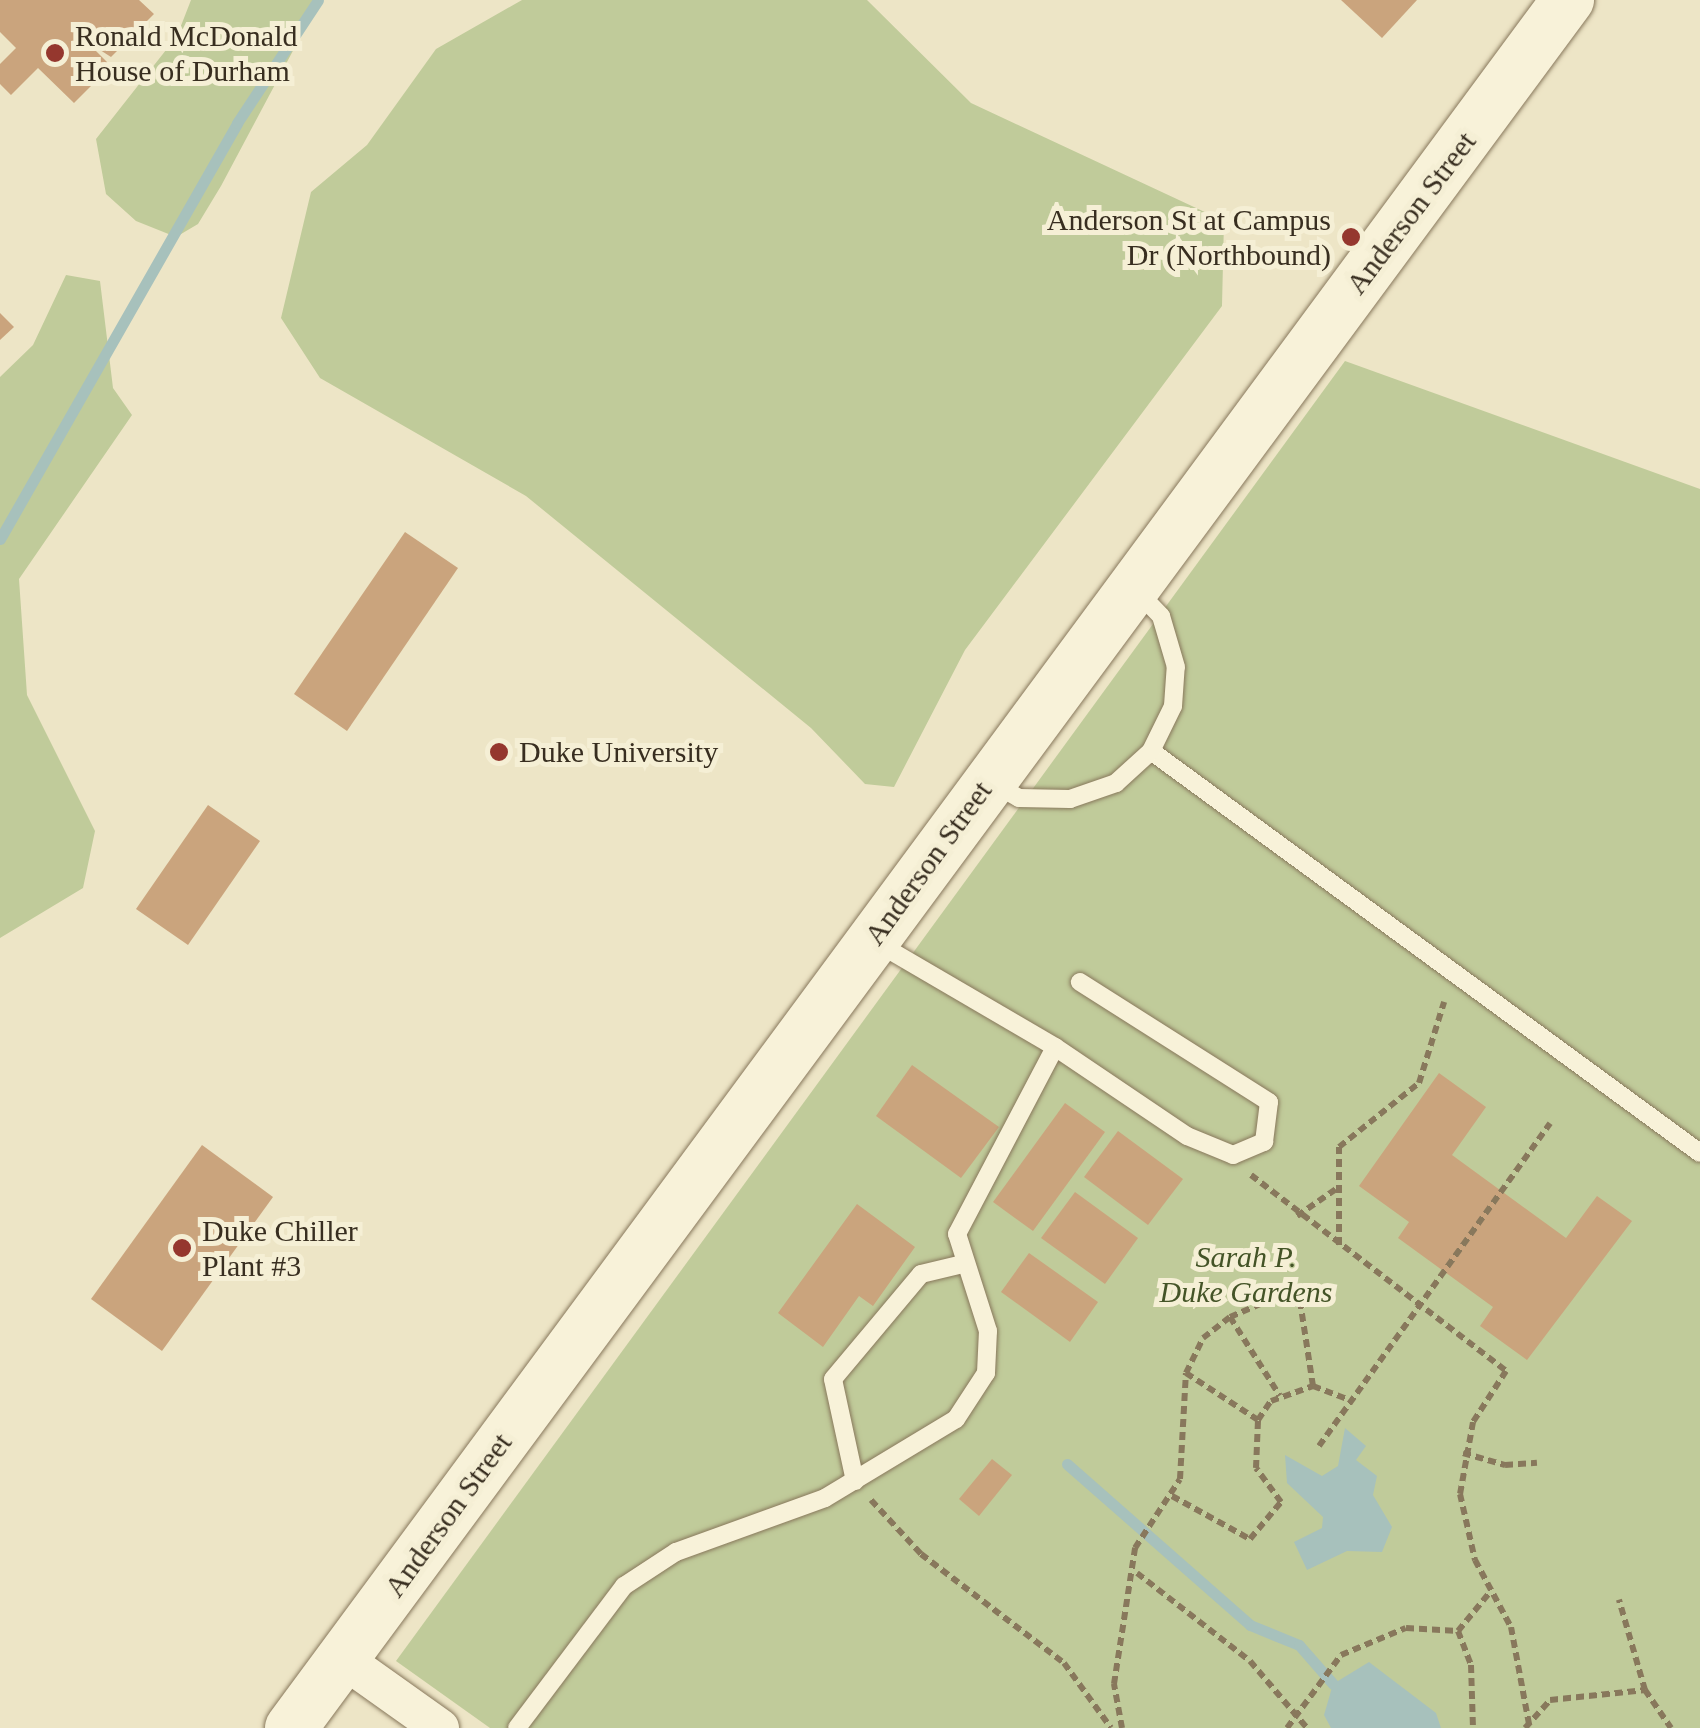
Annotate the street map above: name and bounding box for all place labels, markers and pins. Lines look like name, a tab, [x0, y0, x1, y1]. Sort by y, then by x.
place label: Ronald McDonald House of Durham	[75, 18, 297, 88]
marker: Ronald McDonald House of Durham	[44, 42, 66, 64]
place label: Anderson St at Campus Dr (Northbound)	[1047, 202, 1331, 272]
marker: Anderson St at Campus Dr (Northbound)	[1340, 226, 1362, 248]
place label: Duke University	[519, 734, 718, 770]
marker: Duke University	[488, 741, 510, 763]
place label: Duke Chiller Plant #3	[202, 1213, 358, 1284]
marker: Duke Chiller Plant #3	[171, 1237, 193, 1259]

